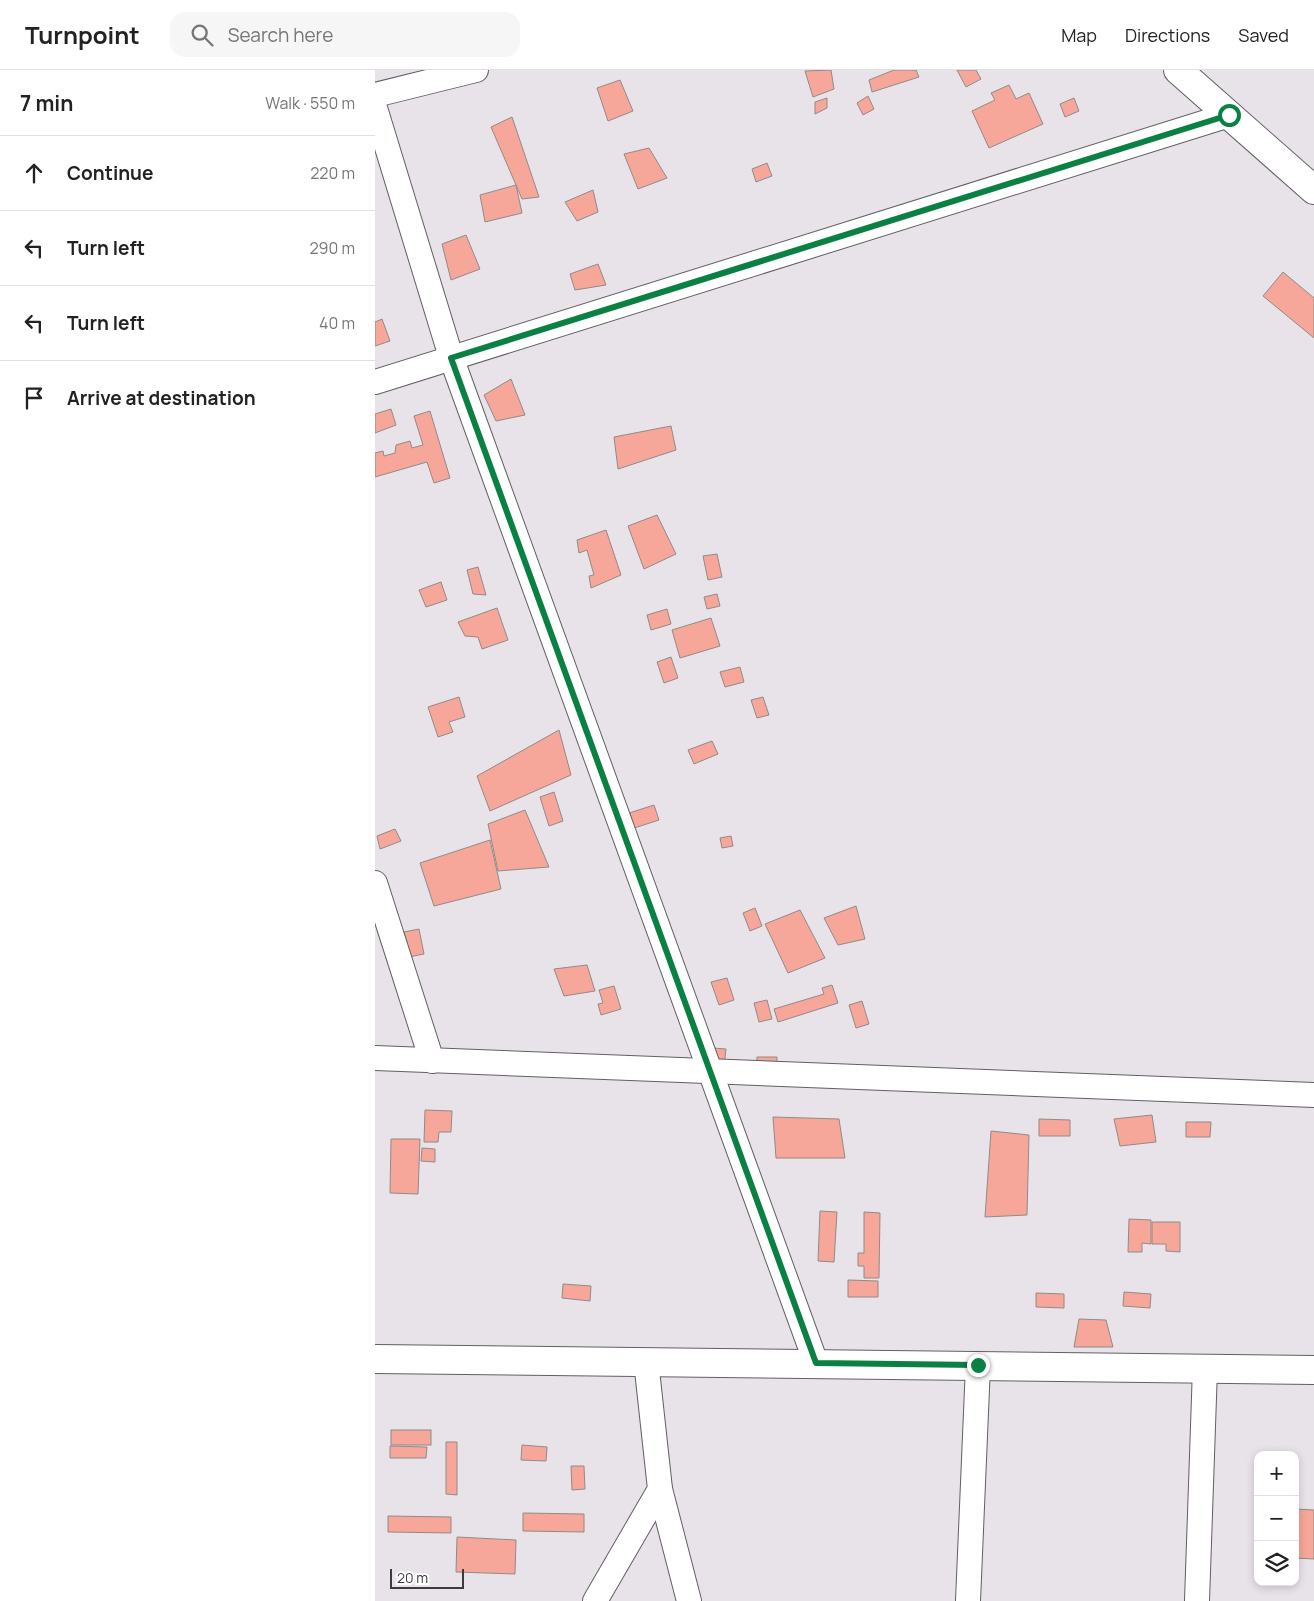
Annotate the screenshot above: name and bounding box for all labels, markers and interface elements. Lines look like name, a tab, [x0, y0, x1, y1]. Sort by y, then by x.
search box	[170, 12, 520, 57]
text: Turnpoint	[25, 18, 140, 51]
icon: search	[188, 21, 216, 49]
text: Search here	[228, 22, 333, 48]
text: Map	[1061, 23, 1097, 47]
text: Directions	[1125, 23, 1210, 47]
text: Saved	[1238, 23, 1289, 47]
text: 7 min	[20, 89, 73, 117]
text: Walk · 550 m	[265, 92, 355, 114]
route start	[1218, 104, 1241, 127]
icon: ahead	[20, 159, 48, 187]
text: Continue	[67, 160, 153, 186]
text: 220 m	[310, 162, 355, 184]
icon: left	[20, 234, 48, 262]
text: Turn left	[67, 235, 145, 261]
text: 290 m	[309, 237, 355, 259]
icon: left	[20, 309, 48, 337]
text: Turn left	[67, 310, 145, 336]
text: 40 m	[319, 312, 355, 334]
icon: arrive	[20, 384, 48, 412]
text: Arrive at destination	[67, 385, 256, 411]
route end	[967, 1354, 990, 1377]
map controls	[1254, 1451, 1299, 1586]
button: +	[1254, 1451, 1299, 1496]
button: −	[1254, 1496, 1299, 1541]
button: layers	[1254, 1541, 1299, 1586]
scale bar	[390, 1566, 464, 1589]
text: 20 m	[397, 1568, 428, 1587]

